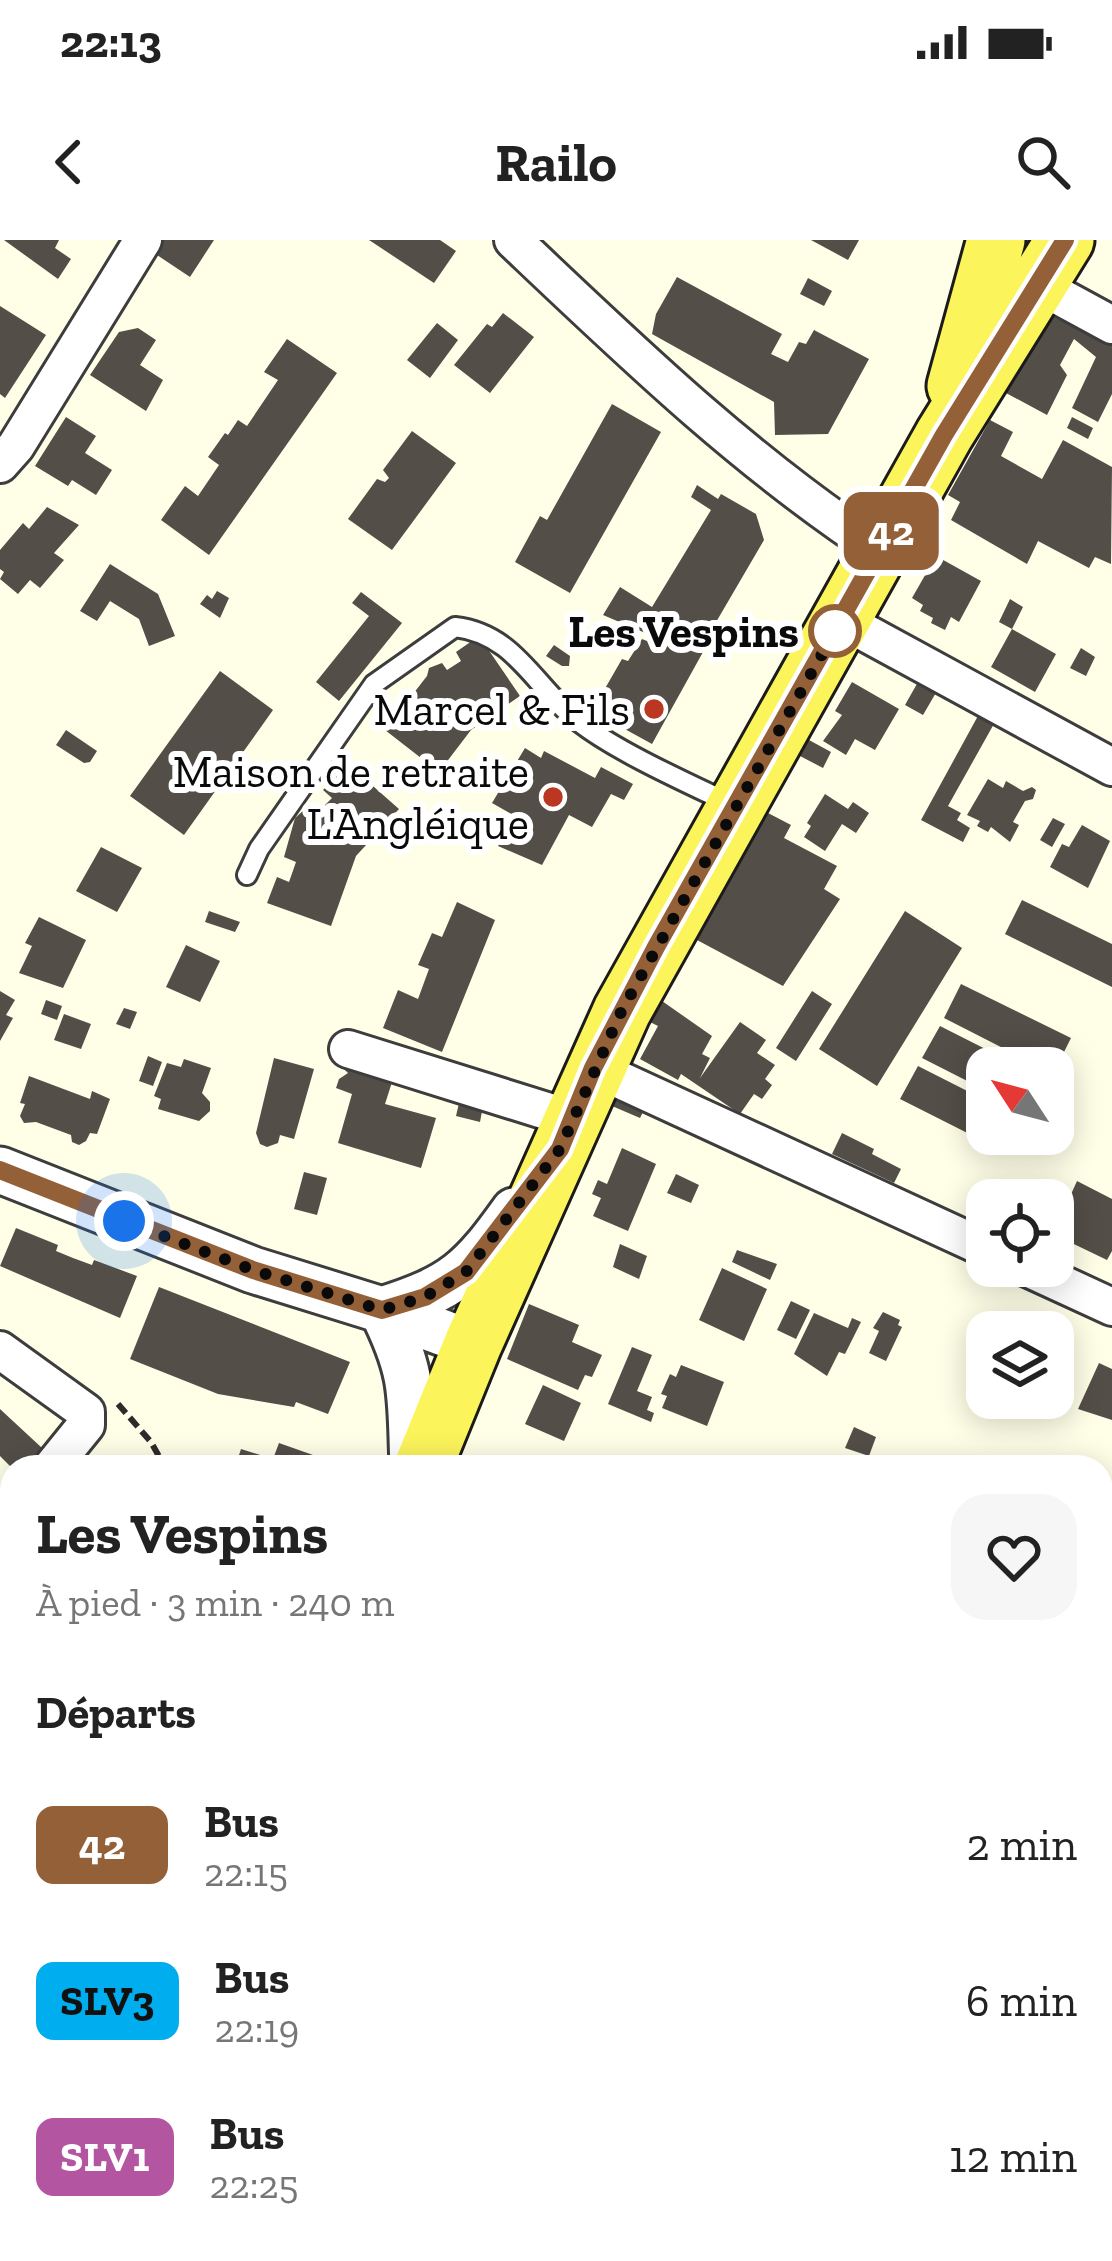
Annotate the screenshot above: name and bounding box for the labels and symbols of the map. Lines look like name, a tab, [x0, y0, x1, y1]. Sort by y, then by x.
line badge: 42	[837, 492, 945, 570]
place label: Les Vespins	[568, 605, 799, 659]
marker: Les Vespins	[810, 606, 860, 656]
place label: Marcel & Fils	[374, 683, 630, 737]
marker: Marcel & Fils	[641, 696, 667, 722]
place label: Maison de retraite L'Angléique	[173, 745, 529, 851]
marker: Maison de retraite L'Angléique	[540, 784, 566, 810]
north arrow	[966, 1047, 1074, 1155]
your location	[94, 1191, 154, 1251]

